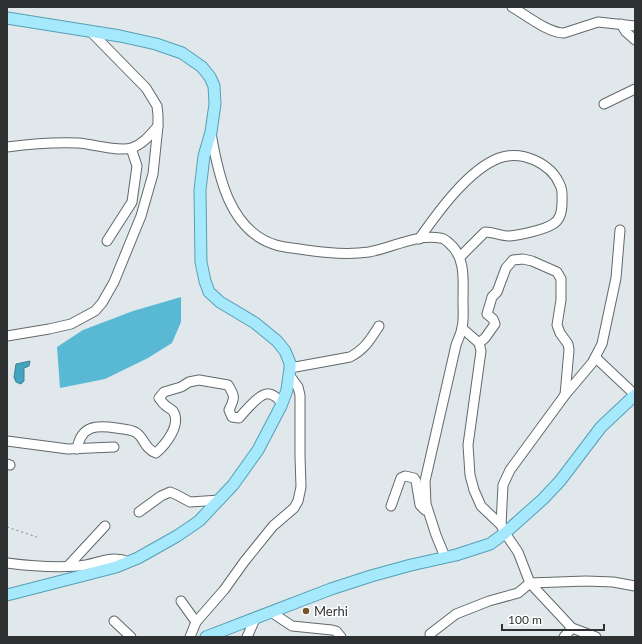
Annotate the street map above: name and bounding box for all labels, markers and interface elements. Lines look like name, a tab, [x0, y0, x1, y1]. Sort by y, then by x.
place label: Merhi	[314, 603, 348, 619]
marker: Merhi	[301, 606, 311, 616]
scale bar	[502, 606, 604, 632]
text: 100 m	[508, 612, 542, 627]

